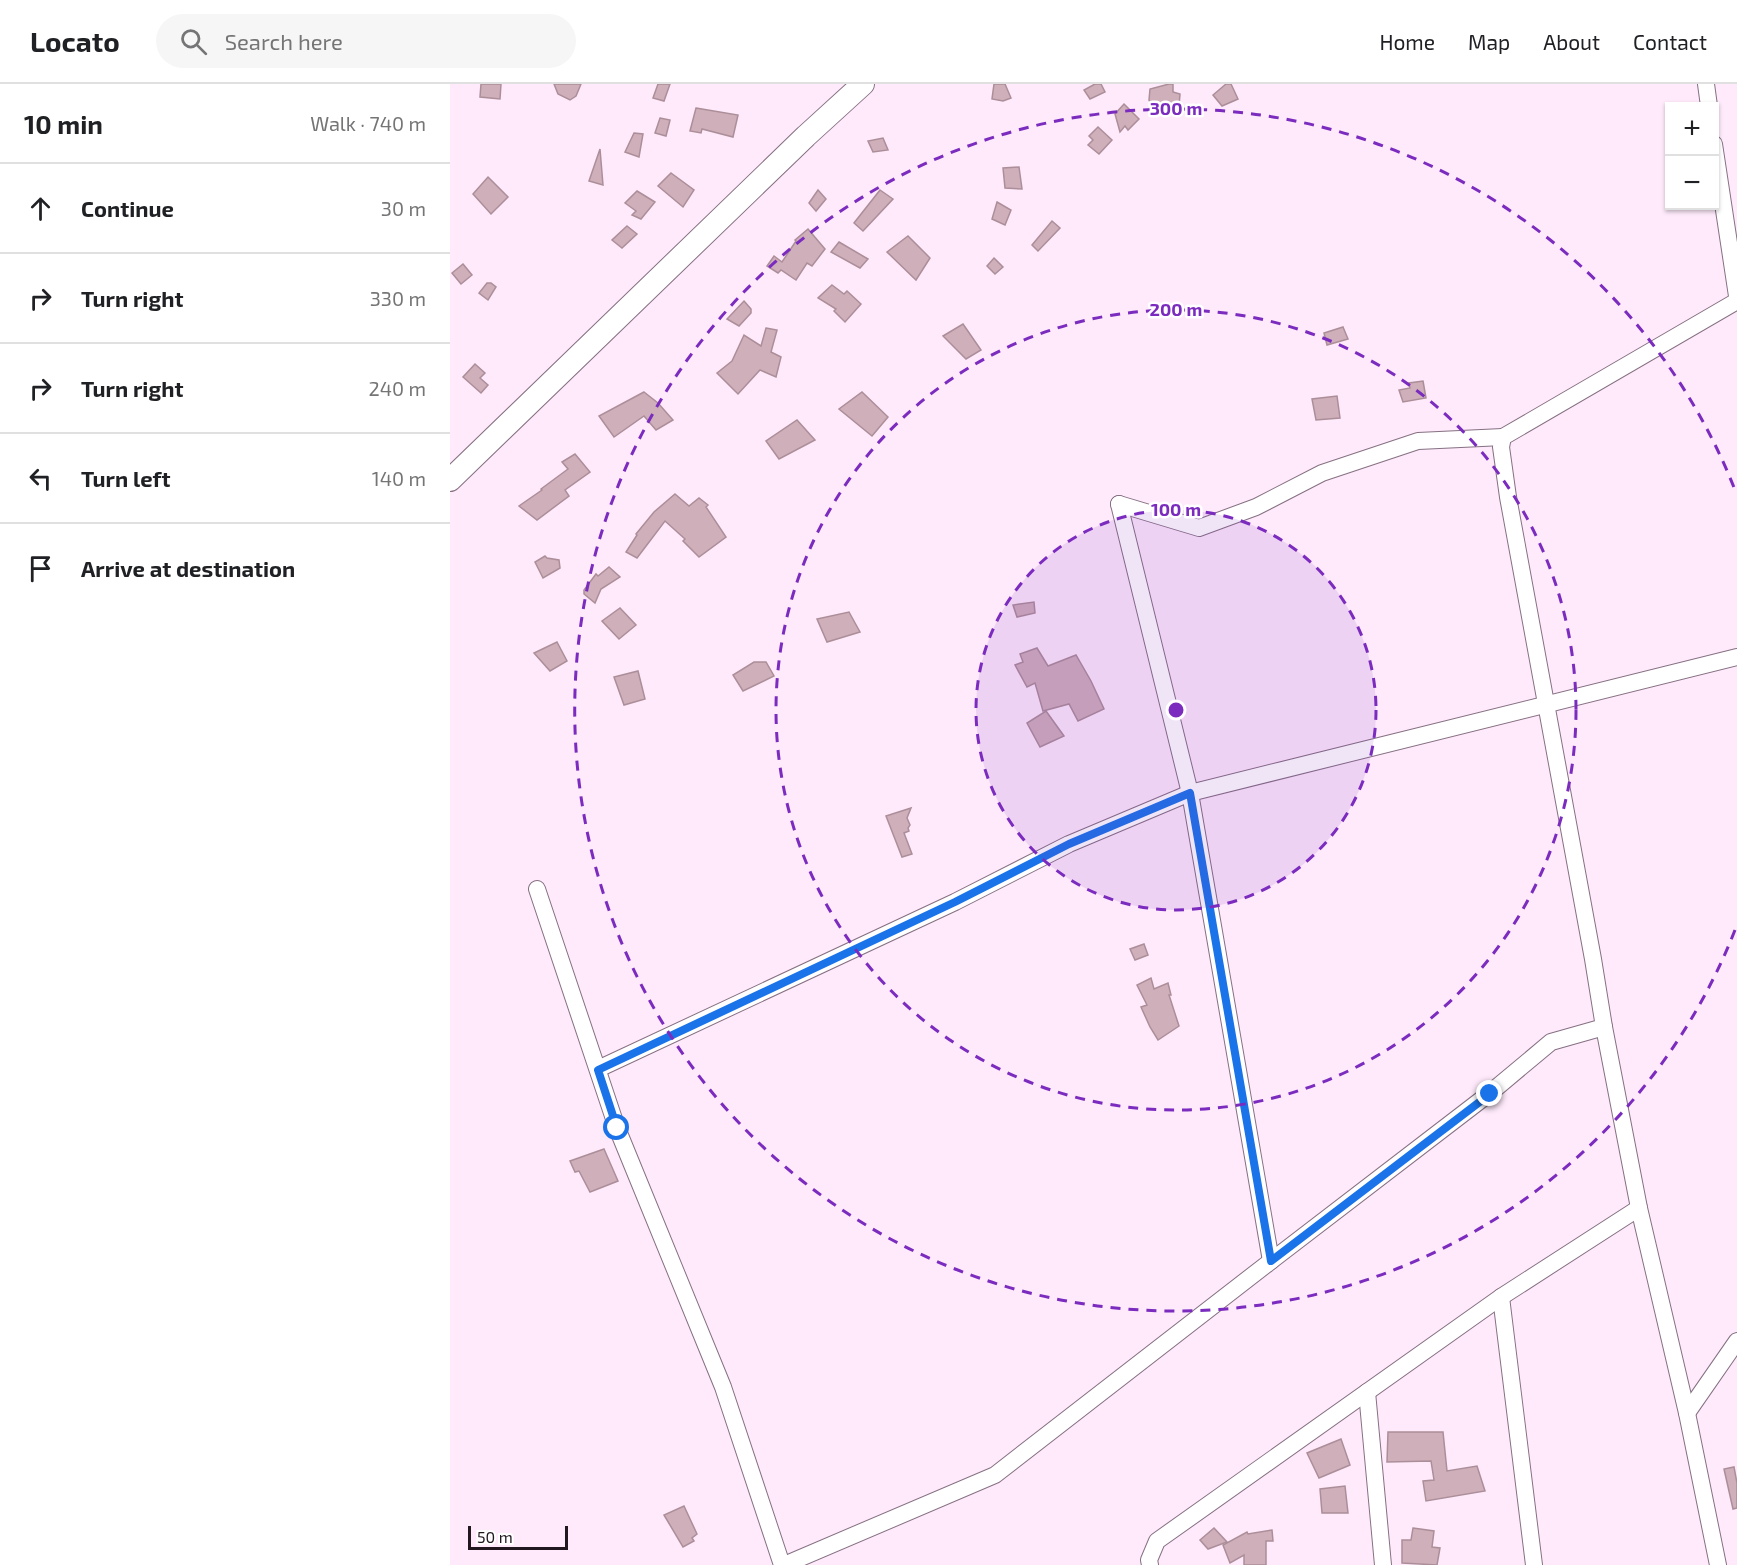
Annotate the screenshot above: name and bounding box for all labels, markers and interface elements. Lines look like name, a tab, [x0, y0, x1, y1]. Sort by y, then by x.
search box	[156, 14, 576, 68]
text: Locato	[30, 24, 120, 58]
icon: search	[177, 25, 210, 58]
text: Search here	[225, 28, 343, 54]
text: Home	[1379, 29, 1435, 54]
text: Map	[1468, 29, 1510, 54]
text: About	[1543, 29, 1600, 54]
text: Contact	[1633, 29, 1707, 54]
text: 300 m	[1150, 97, 1202, 119]
map controls	[1665, 102, 1719, 210]
button: +	[1665, 102, 1719, 156]
text: 10 min	[24, 108, 103, 139]
text: Walk · 740 m	[310, 111, 426, 135]
button: −	[1665, 156, 1719, 210]
icon: ahead	[24, 192, 57, 225]
text: Continue	[81, 195, 174, 221]
text: 30 m	[381, 196, 426, 220]
icon: right	[24, 282, 57, 315]
text: Turn right	[81, 285, 183, 311]
text: 330 m	[370, 286, 426, 310]
text: 200 m	[1150, 298, 1202, 320]
icon: right	[24, 372, 57, 405]
text: Turn right	[81, 375, 183, 401]
text: 240 m	[368, 376, 426, 400]
icon: left	[24, 462, 57, 495]
text: Turn left	[81, 465, 170, 491]
text: 140 m	[372, 466, 426, 490]
text: 100 m	[1151, 498, 1201, 520]
icon: arrive	[24, 552, 57, 585]
text: Arrive at destination	[81, 555, 295, 581]
centre of rings	[1166, 700, 1186, 720]
route end	[1476, 1080, 1502, 1106]
route start	[603, 1114, 629, 1140]
scale bar	[468, 1523, 568, 1550]
text: 50 m	[477, 1527, 513, 1546]

